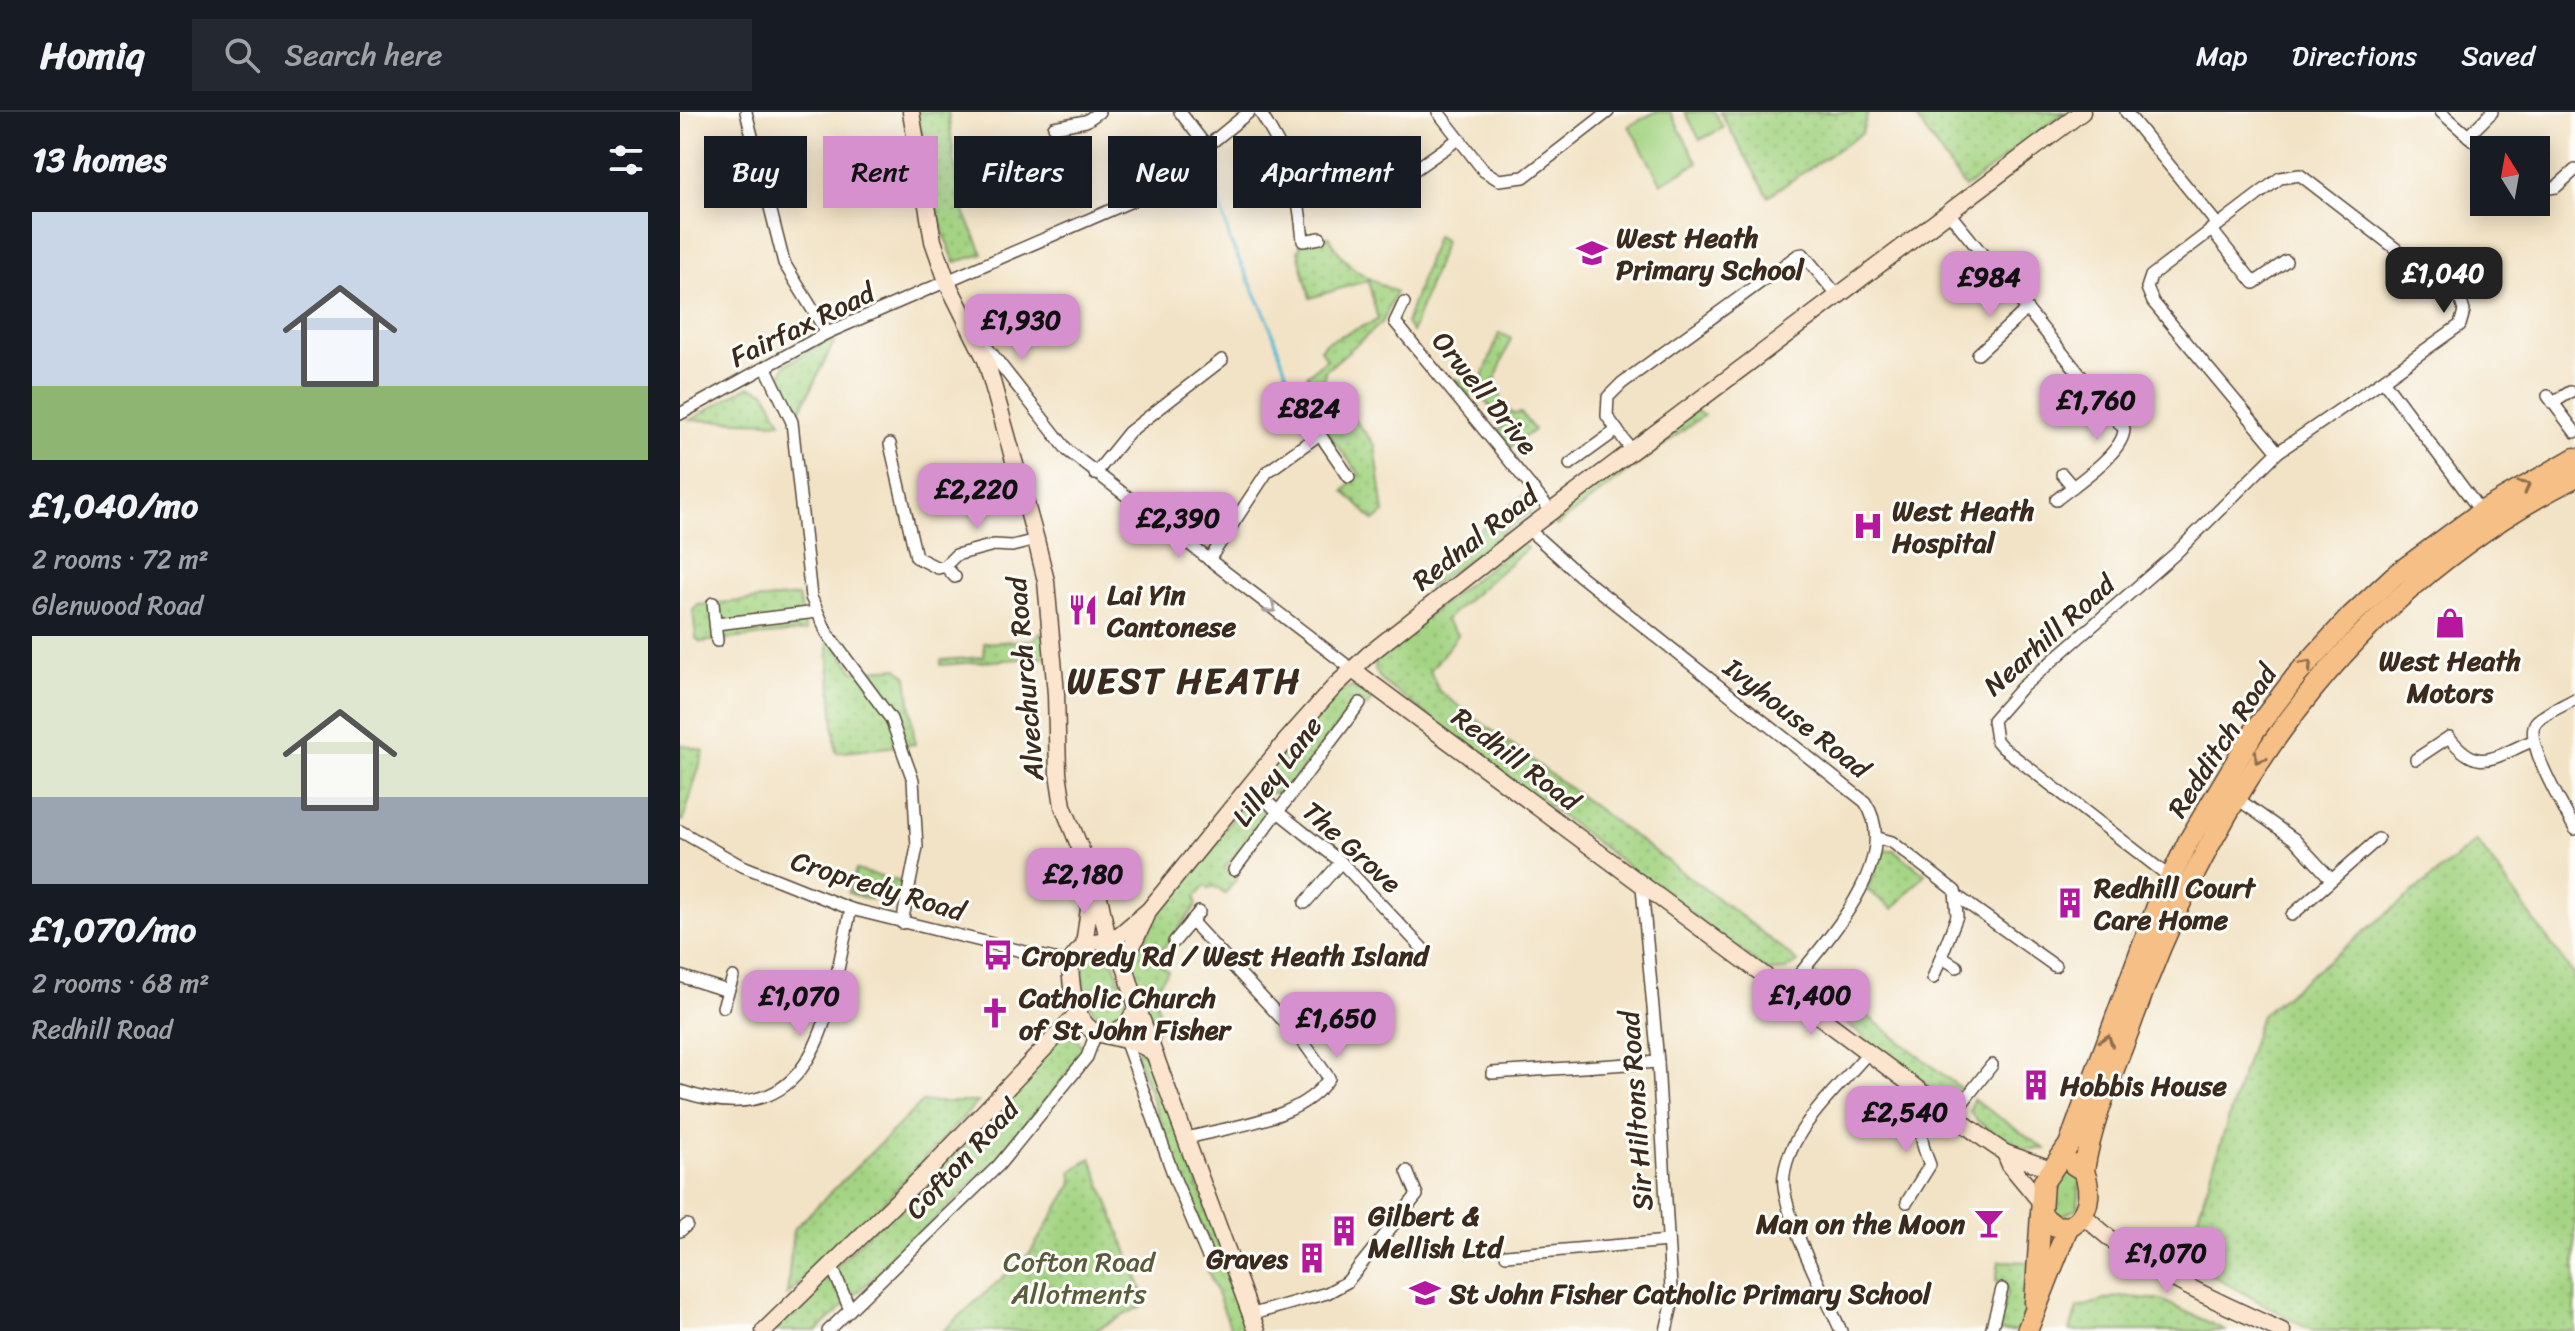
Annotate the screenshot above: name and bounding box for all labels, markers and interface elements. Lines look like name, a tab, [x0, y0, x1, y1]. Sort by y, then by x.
search box	[192, 19, 752, 91]
text: Homiq	[40, 22, 144, 89]
text: Search here	[284, 28, 442, 82]
text: Map	[2196, 31, 2248, 80]
text: Directions	[2292, 31, 2417, 80]
text: Saved	[2461, 31, 2535, 80]
icon: search	[220, 33, 264, 77]
text: 13 homes	[32, 130, 167, 190]
chip: Buy	[704, 136, 807, 208]
chip: Rent	[823, 136, 938, 208]
chip: Filters	[954, 136, 1092, 208]
chip: New	[1108, 136, 1217, 208]
chip: Apartment	[1233, 136, 1421, 208]
north arrow	[2470, 136, 2550, 216]
map controls	[2470, 136, 2550, 216]
icon: filters	[604, 138, 648, 182]
place label: West Heath Primary School	[1616, 213, 1805, 294]
school or university icon: West Heath Primary School	[1575, 236, 1609, 270]
pin: £1,040	[2379, 247, 2509, 315]
text: £1,040	[2403, 250, 2485, 296]
pin: £984	[1943, 251, 2037, 319]
text: £984	[1959, 254, 2021, 300]
icon: home	[268, 264, 412, 408]
street label: Fairfax Road	[721, 268, 885, 381]
pin: £1,930	[957, 294, 1087, 362]
text: £1,930	[983, 297, 1061, 343]
street label: Orwell Drive	[1419, 320, 1551, 466]
pin: £1,760	[2032, 374, 2162, 442]
text: £1,760	[2058, 377, 2136, 423]
pin: £824	[1263, 382, 1357, 450]
text: £824	[1280, 385, 1340, 431]
pin: £2,220	[912, 463, 1042, 531]
text: £2,220	[936, 466, 1018, 512]
street label: Rednal Road	[1401, 471, 1551, 604]
text: £1,040/mo	[32, 476, 198, 536]
one-way arrow	[2516, 480, 2531, 496]
place label: West Heath Hospital	[1892, 486, 2035, 567]
pin: £2,390	[1114, 492, 1244, 560]
text: £2,390	[1138, 495, 1220, 541]
hospital icon: West Heath Hospital	[1851, 509, 1885, 543]
text: 2 rooms · 72 m²	[32, 536, 209, 582]
street label: Nearhill Road	[1971, 560, 2128, 708]
place label: Lai Yin Cantonese	[1106, 570, 1237, 651]
street label: Alvechurch Road	[991, 573, 1058, 784]
text: Glenwood Road	[32, 582, 203, 628]
restaurant icon: Lai Yin Cantonese	[1066, 593, 1100, 627]
one-way arrow	[1262, 598, 1276, 612]
shop icon: West Heath Motors	[2433, 606, 2467, 640]
place label: West Heath Motors	[2379, 636, 2522, 717]
street label: Ivyhouse Road	[1712, 644, 1883, 793]
district label: WEST HEATH	[1067, 649, 1301, 713]
street label: Redditch Road	[2154, 652, 2292, 828]
one-way arrow	[2297, 659, 2311, 674]
icon: home	[268, 688, 412, 832]
street label: Redhill Road	[1441, 694, 1593, 825]
street label: Lilley Lane	[1219, 705, 1335, 837]
one-way arrow	[2254, 750, 2269, 764]
street label: The Grove	[1290, 788, 1414, 906]
street label: Cropredy Road	[785, 836, 973, 936]
pin: £2,180	[1019, 848, 1149, 916]
text: £2,180	[1044, 851, 1124, 897]
place label: Redhill Court Care Home	[2093, 863, 2257, 944]
building icon: Redhill Court Care Home	[2053, 886, 2087, 920]
text: £1,070/mo	[32, 900, 196, 960]
place label: Cropredy Rd / West Heath Island	[1021, 931, 1431, 980]
bus stop icon: Cropredy Rd / West Heath Island	[981, 938, 1015, 972]
text: 2 rooms · 68 m²	[32, 960, 209, 1006]
pin: £1,400	[1746, 969, 1876, 1037]
pin: £1,070	[735, 970, 865, 1038]
text: £1,400	[1770, 972, 1852, 1018]
text: £1,070	[760, 973, 840, 1019]
place label: Catholic Church of St John Fisher	[1018, 973, 1232, 1054]
pin: £1,650	[1272, 992, 1402, 1060]
text: £1,650	[1297, 995, 1377, 1041]
church icon: Catholic Church of St John Fisher	[978, 996, 1012, 1030]
text: Redhill Road	[32, 1006, 173, 1052]
street label: Sir Hiltons Road	[1604, 1007, 1667, 1212]
one-way arrow	[2098, 1034, 2114, 1048]
place label: Hobbis House	[2060, 1061, 2227, 1110]
building icon: Hobbis House	[2019, 1068, 2053, 1102]
street label: Cofton Road	[892, 1085, 1033, 1231]
pin: £2,540	[1841, 1086, 1971, 1154]
text: £2,540	[1864, 1089, 1948, 1135]
place label: Gilbert & Mellish Ltd	[1367, 1191, 1505, 1272]
place label: Man on the Moon	[1755, 1199, 1966, 1248]
bar icon: Man on the Moon	[1972, 1206, 2006, 1240]
building icon: Gilbert & Mellish Ltd	[1327, 1214, 1361, 1248]
pin: £1,070	[2102, 1227, 2232, 1295]
text: £1,070	[2127, 1230, 2207, 1276]
place label: Graves	[1206, 1234, 1289, 1283]
park label: Cofton Road Allotments	[1003, 1237, 1157, 1318]
building icon: Graves	[1295, 1241, 1329, 1275]
place label: St John Fisher Catholic Primary School	[1448, 1269, 1932, 1318]
school or university icon: St John Fisher Catholic Primary School	[1408, 1276, 1442, 1310]

